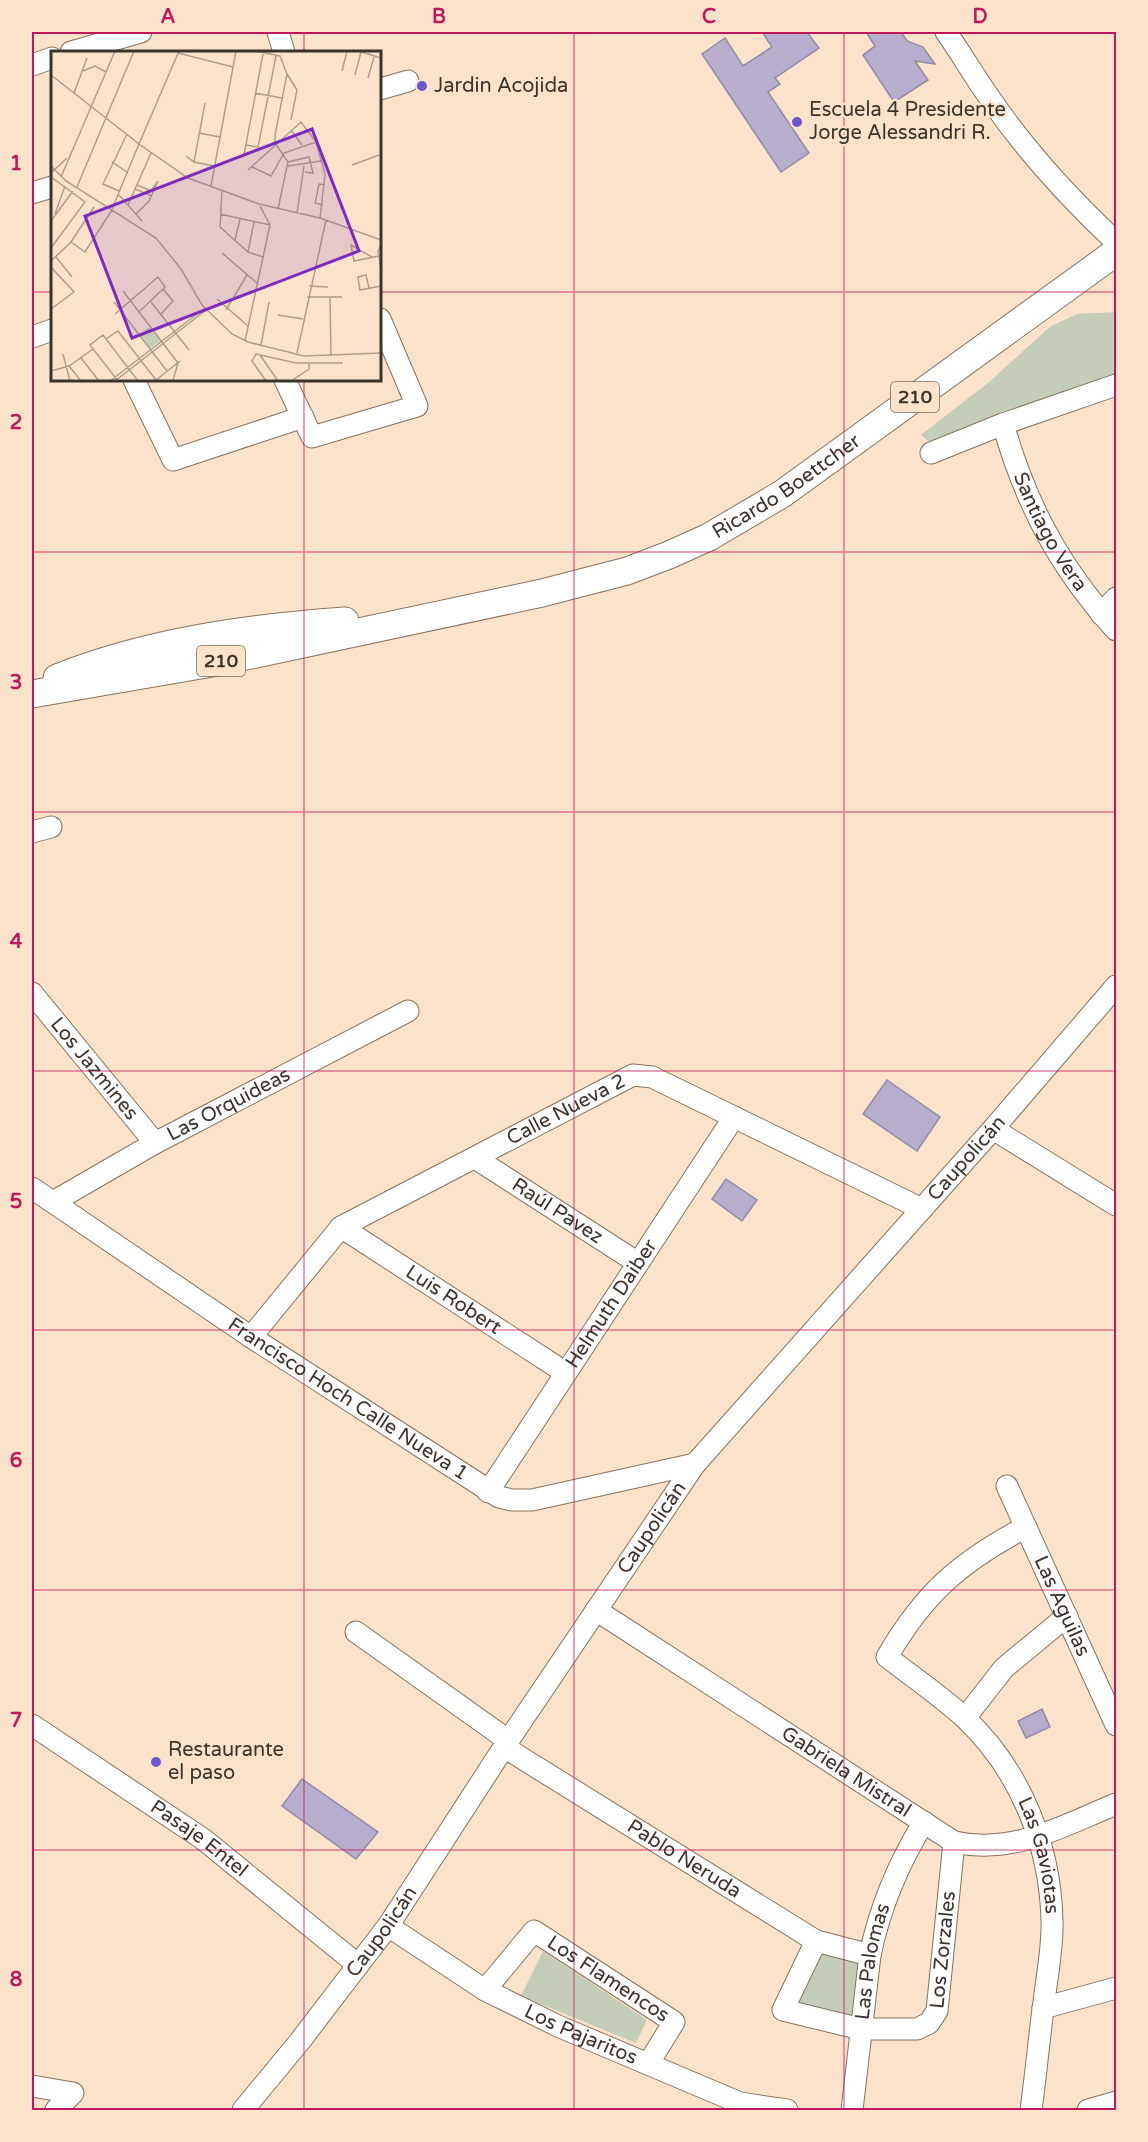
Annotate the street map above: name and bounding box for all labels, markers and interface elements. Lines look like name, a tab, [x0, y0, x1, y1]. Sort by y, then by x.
text: A	[161, 5, 176, 29]
text: B	[432, 5, 446, 29]
text: C	[702, 5, 716, 29]
text: D	[972, 5, 988, 29]
inset map	[51, 51, 381, 381]
place label: Jardin Acojida	[434, 74, 568, 98]
marker: Jardin Acojida	[415, 79, 429, 93]
place label: Escuela 4 Presidente Jorge Alessandri R.	[809, 98, 1006, 145]
marker: Escuela 4 Presidente Jorge Alessandri R.	[790, 115, 804, 129]
text: 1	[10, 152, 22, 176]
road number: 210	[891, 382, 939, 412]
text: 2	[10, 411, 22, 435]
street label: Ricardo Boettcher	[708, 429, 865, 544]
street label: Santiago Vera	[1008, 469, 1092, 596]
road number: 210	[197, 646, 245, 676]
text: 3	[10, 671, 22, 695]
text: 4	[10, 930, 23, 954]
street label: Los Jazmines	[45, 1013, 143, 1125]
street label: Las Orquideas	[163, 1063, 294, 1147]
street label: Calle Nueva 2	[503, 1069, 630, 1151]
street label: Caupolicán	[923, 1111, 1011, 1206]
street label: Raúl Pavez	[507, 1173, 607, 1249]
text: 5	[10, 1190, 22, 1214]
street label: Helmuth Daiber	[560, 1235, 663, 1373]
street label: Luis Robert	[401, 1260, 506, 1340]
street label: Francisco Hoch Calle Nueva 1	[223, 1313, 472, 1486]
text: 6	[10, 1449, 22, 1473]
street label: Caupolicán	[612, 1477, 692, 1579]
street label: Las Aguilas	[1028, 1552, 1095, 1660]
text: 7	[10, 1709, 22, 1733]
street label: Gabriela Mistral	[777, 1721, 915, 1823]
place label: Restaurante el paso	[168, 1738, 284, 1785]
marker: Restaurante el paso	[149, 1755, 163, 1769]
street label: Las Gaviotas	[1012, 1793, 1064, 1915]
street label: Pasaje Entel	[146, 1795, 252, 1882]
street label: Pablo Neruda	[622, 1814, 746, 1903]
street label: Caupolicán	[341, 1882, 422, 1982]
street label: Los Zorzales	[925, 1890, 961, 2010]
street label: Las Palomas	[851, 1900, 896, 2021]
street label: Los Flamencos	[542, 1931, 674, 2028]
text: 8	[10, 1968, 22, 1992]
street label: Los Pajaritos	[520, 1999, 641, 2070]

